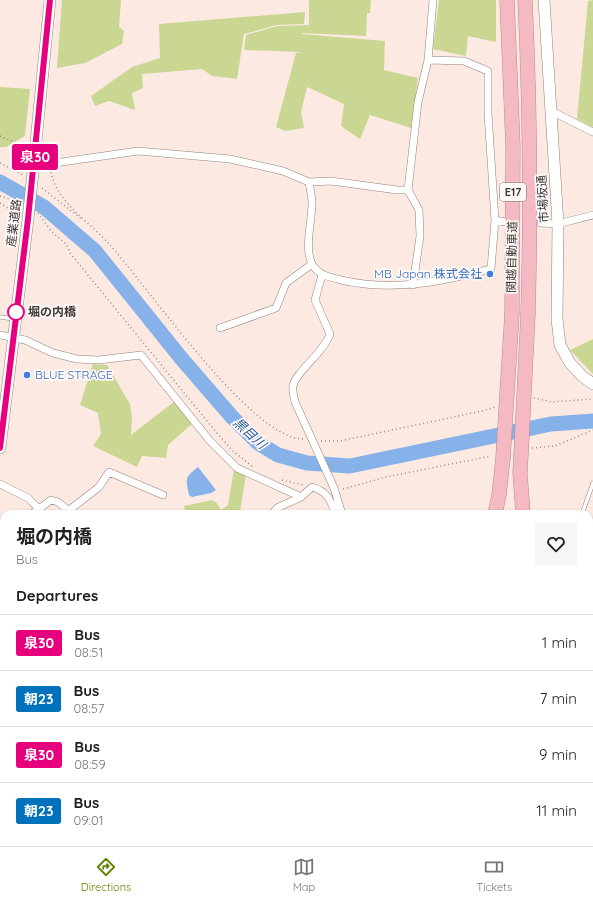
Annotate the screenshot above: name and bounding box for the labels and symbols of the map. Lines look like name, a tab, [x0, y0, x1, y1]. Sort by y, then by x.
line badge: 泉30	[12, 144, 58, 170]
street label: 市場坂通	[534, 175, 551, 223]
road number: E17	[500, 183, 526, 201]
street label: 産業道路	[3, 198, 24, 248]
street label: 関越自動車道	[503, 221, 520, 293]
place label: MB Japan 株式会社	[374, 266, 482, 281]
marker: MB Japan 株式会社	[485, 269, 495, 279]
marker: 堀の内橋	[7, 303, 25, 321]
place label: 堀の内橋	[28, 304, 77, 319]
place label: BLUE STRAGE	[35, 367, 113, 382]
marker: BLUE STRAGE	[22, 370, 32, 380]
water label: 黒目川	[230, 414, 271, 453]

